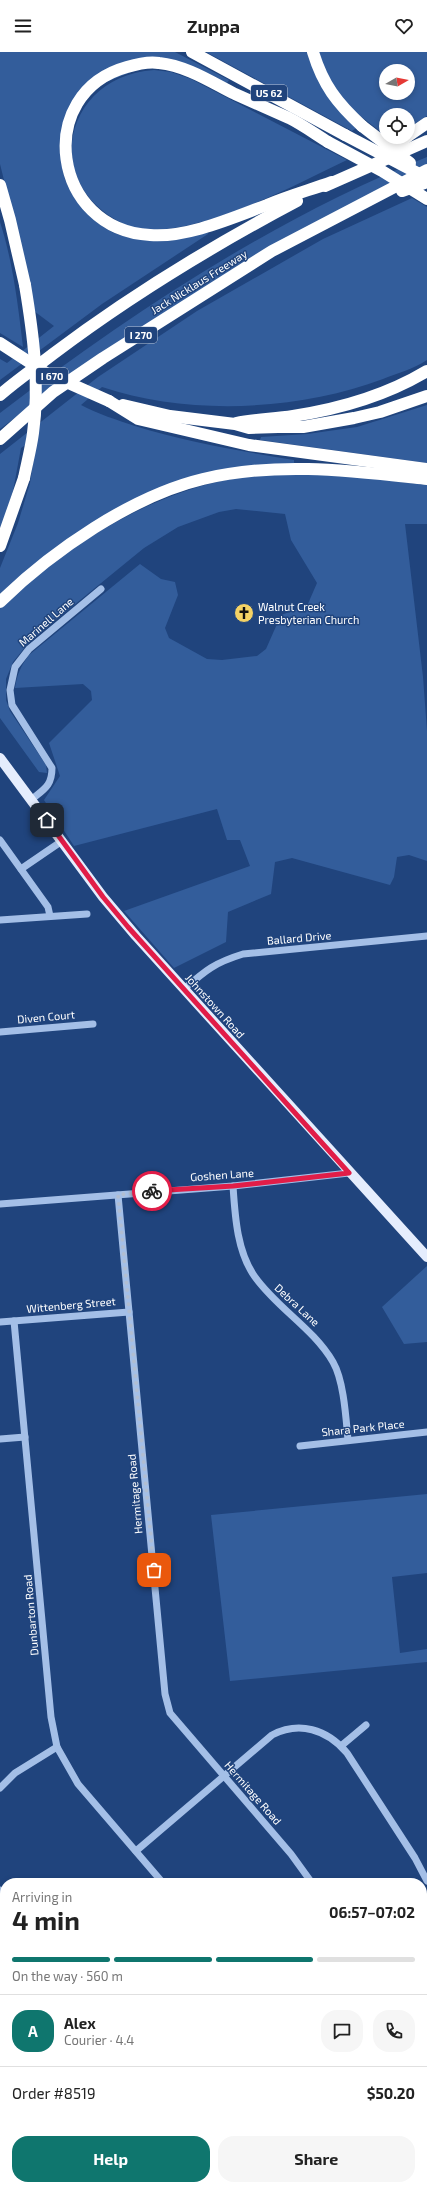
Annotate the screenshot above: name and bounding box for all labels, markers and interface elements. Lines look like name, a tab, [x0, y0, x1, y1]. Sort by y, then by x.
icon: menu	[12, 15, 34, 37]
text: Zuppa	[187, 15, 240, 37]
icon: heart	[393, 15, 415, 37]
north arrow	[379, 64, 415, 100]
map controls	[379, 64, 415, 144]
road number: US 62	[251, 85, 287, 101]
button: locate	[379, 108, 415, 144]
street label: Jack Nicklaus Freeway	[148, 247, 249, 316]
road number: I 270	[125, 327, 157, 343]
road number: I 670	[36, 368, 68, 384]
street label: Marinell Lane	[16, 594, 76, 649]
place label: Walnut Creek Presbyterian Church	[258, 600, 359, 626]
church icon: Walnut Creek Presbyterian Church	[233, 602, 255, 624]
pin	[30, 803, 64, 837]
icon: home	[36, 809, 58, 831]
street label: Ballard Drive	[266, 928, 332, 947]
street label: Johnstown Road	[183, 971, 248, 1040]
street label: Diven Court	[17, 1008, 75, 1026]
street label: Goshen Lane	[190, 1166, 254, 1183]
courier	[132, 1171, 172, 1211]
icon: bike	[141, 1180, 163, 1202]
street label: Debra Lane	[272, 1281, 322, 1329]
street label: Wittenberg Street	[26, 1294, 116, 1315]
street label: Shara Park Place	[321, 1417, 405, 1438]
street label: Hermitage Road	[125, 1454, 144, 1534]
pin	[137, 1553, 171, 1587]
icon: bag	[143, 1559, 165, 1581]
street label: Dunbarton Road	[20, 1574, 41, 1656]
street label: Hermitage Road	[222, 1758, 285, 1827]
text: Arriving in	[12, 1889, 72, 1905]
text: 06:57–07:02	[329, 1903, 415, 1921]
text: 4 min	[12, 1904, 80, 1935]
text: On the way · 560 m	[12, 1968, 123, 1984]
button: chat	[321, 2010, 363, 2052]
button: phone	[373, 2010, 415, 2052]
text: Alex	[64, 2014, 96, 2032]
text: A	[28, 2022, 38, 2040]
text: Courier · 4.4	[64, 2032, 134, 2048]
text: Order #8519	[12, 2084, 96, 2102]
text: $50.20	[367, 2084, 415, 2102]
button: Help	[12, 2136, 210, 2182]
button: Share	[218, 2136, 415, 2182]

